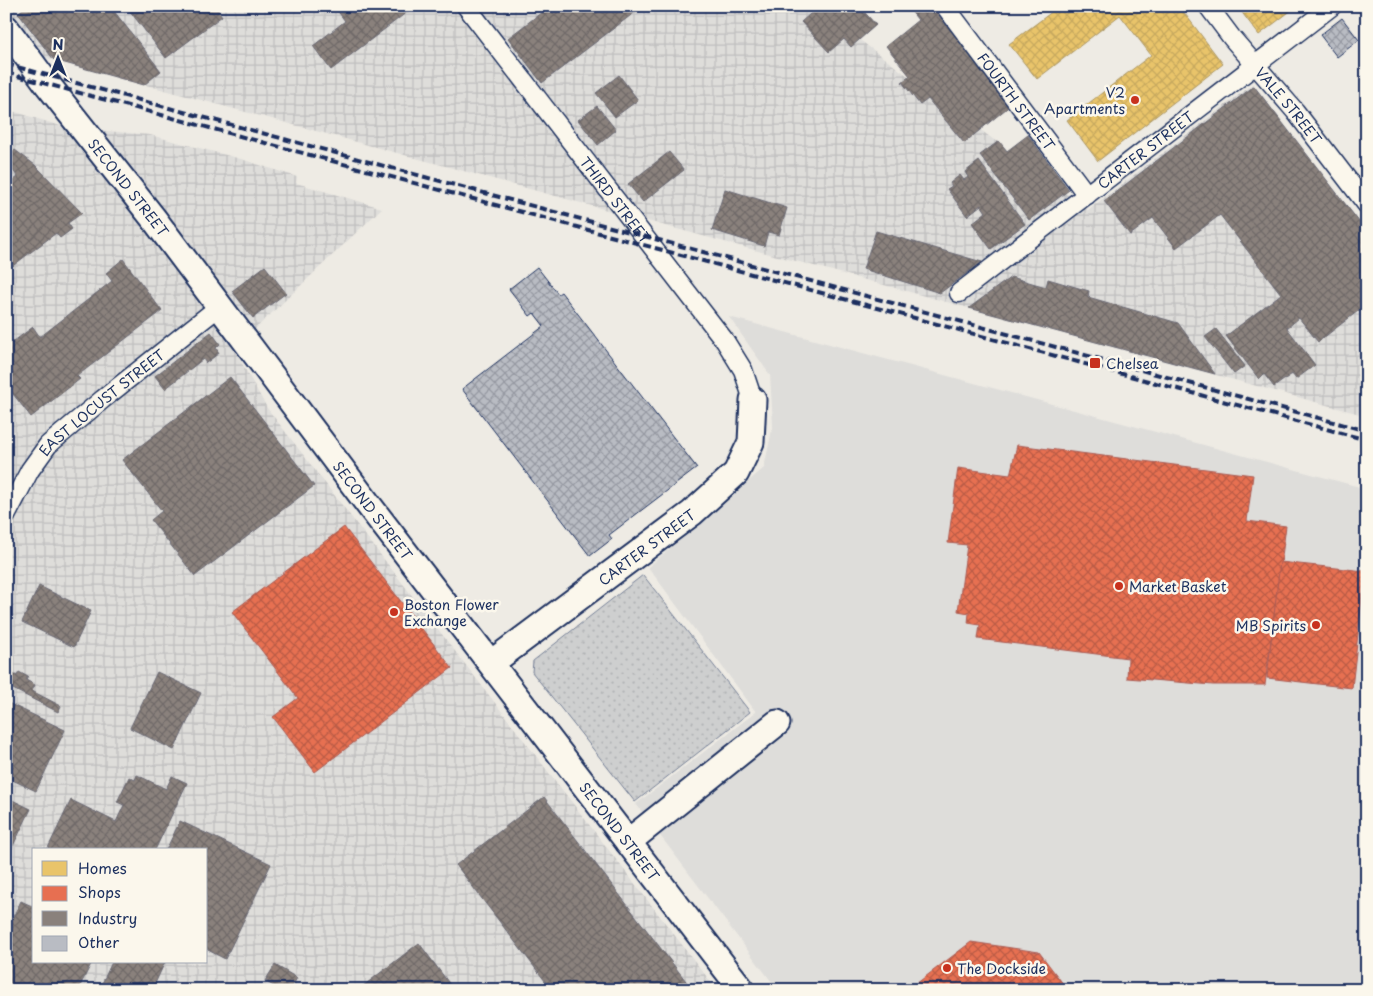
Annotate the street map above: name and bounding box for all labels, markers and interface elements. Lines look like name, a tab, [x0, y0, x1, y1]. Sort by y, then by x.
north arrow	[32, 32, 82, 82]
text: N	[52, 34, 64, 55]
street label: FOURTH STREET	[973, 48, 1060, 155]
street label: VALE STREET	[1251, 62, 1327, 148]
place label: V2 Apartments	[1044, 82, 1125, 119]
marker: V2 Apartments	[1129, 94, 1141, 106]
street label: CARTER STREET	[1093, 106, 1198, 193]
street label: SECOND STREET	[83, 134, 174, 241]
street label: THIRD STREET	[576, 152, 656, 248]
street label: EAST LOCUST STREET	[33, 343, 169, 460]
place label: Chelsea	[1106, 353, 1159, 374]
marker: Chelsea	[1088, 356, 1102, 370]
street label: SECOND STREET	[328, 456, 418, 564]
street label: CARTER STREET	[594, 504, 700, 590]
place label: Market Basket	[1129, 576, 1227, 597]
marker: Market Basket	[1113, 580, 1125, 592]
place label: Boston Flower Exchange	[404, 594, 499, 631]
marker: Boston Flower Exchange	[388, 606, 400, 618]
place label: MB Spirits	[1236, 615, 1306, 636]
marker: MB Spirits	[1310, 619, 1322, 631]
street label: SECOND STREET	[575, 778, 665, 885]
legend	[32, 848, 208, 964]
text: Homes	[78, 856, 127, 879]
text: Shops	[78, 880, 121, 903]
text: Industry	[78, 906, 137, 929]
text: Other	[78, 930, 119, 953]
place label: The Dockside	[957, 958, 1046, 979]
marker: The Dockside	[941, 962, 953, 974]

